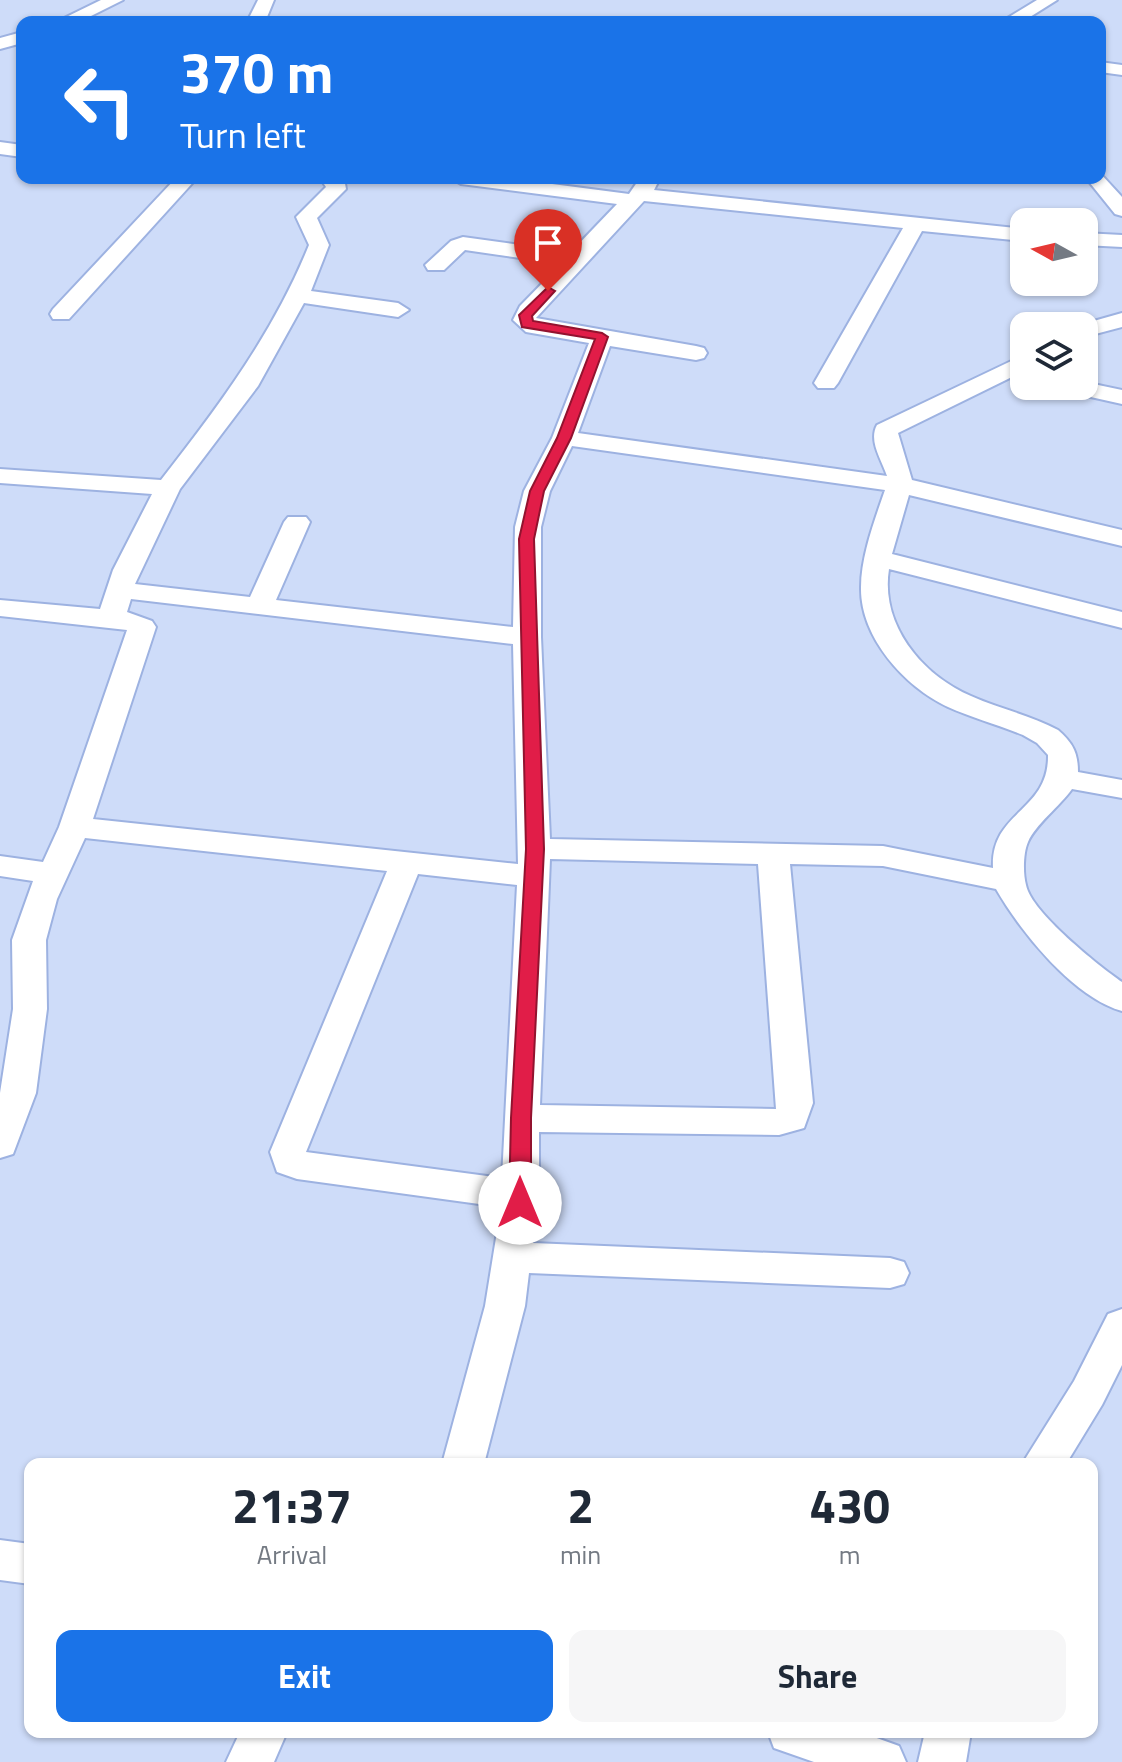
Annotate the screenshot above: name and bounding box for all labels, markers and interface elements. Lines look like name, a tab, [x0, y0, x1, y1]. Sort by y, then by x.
text: 370 m	[180, 30, 333, 115]
icon: left	[48, 48, 152, 152]
text: Turn left	[180, 107, 306, 162]
north arrow	[1010, 208, 1098, 296]
map controls	[1010, 208, 1098, 400]
pin	[514, 209, 582, 291]
icon: arrive	[526, 221, 570, 265]
button: layers	[1010, 312, 1098, 400]
position arrow	[478, 1161, 562, 1245]
text: 21:37	[232, 1469, 352, 1542]
text: 2	[567, 1469, 594, 1542]
text: 430	[809, 1469, 890, 1542]
text: Arrival	[257, 1535, 327, 1574]
text: min	[560, 1535, 601, 1574]
text: m	[839, 1535, 861, 1574]
button: Exit	[56, 1630, 553, 1722]
button: Share	[569, 1630, 1066, 1722]

